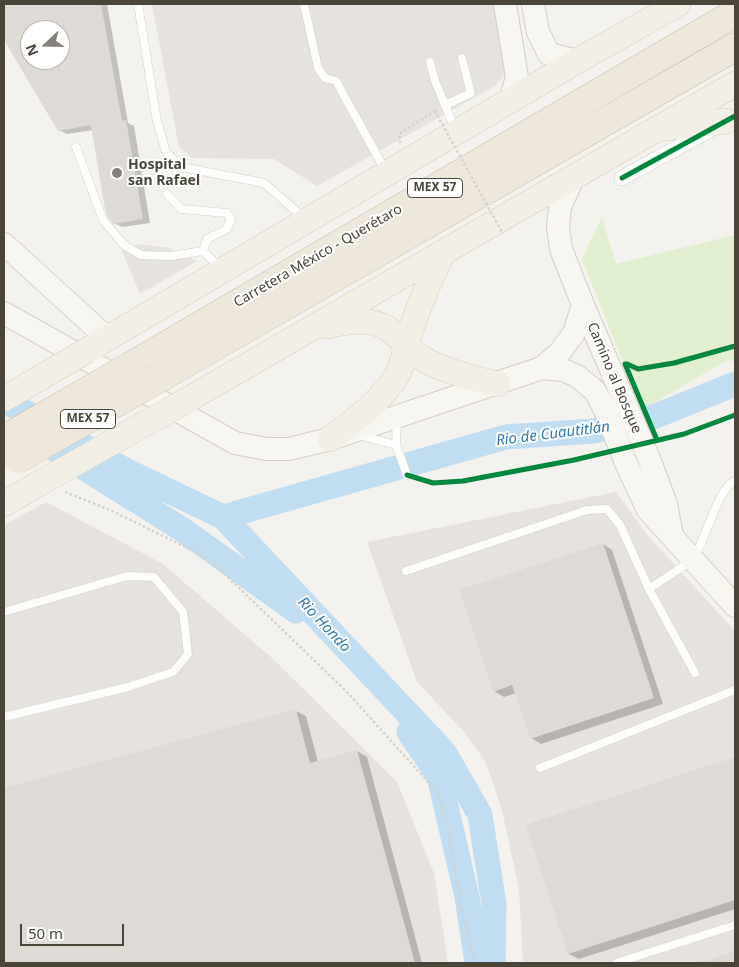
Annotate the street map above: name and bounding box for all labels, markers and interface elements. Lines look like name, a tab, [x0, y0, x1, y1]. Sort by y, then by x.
north arrow	[20, 20, 70, 70]
text: N	[21, 41, 42, 59]
place label: Hospital san Rafael	[128, 157, 200, 190]
marker: Hospital san Rafael	[110, 166, 124, 180]
road number: MEX 57	[408, 178, 462, 198]
street label: Carretera México - Querétaro	[231, 201, 405, 311]
street label: Camino al Bosque	[583, 320, 645, 436]
road number: MEX 57	[61, 409, 116, 428]
water label: Rio de Cuautitlán	[495, 418, 611, 450]
water label: Rio Hondo	[294, 594, 354, 656]
scale bar	[22, 914, 126, 946]
text: 50 m	[28, 923, 63, 943]

